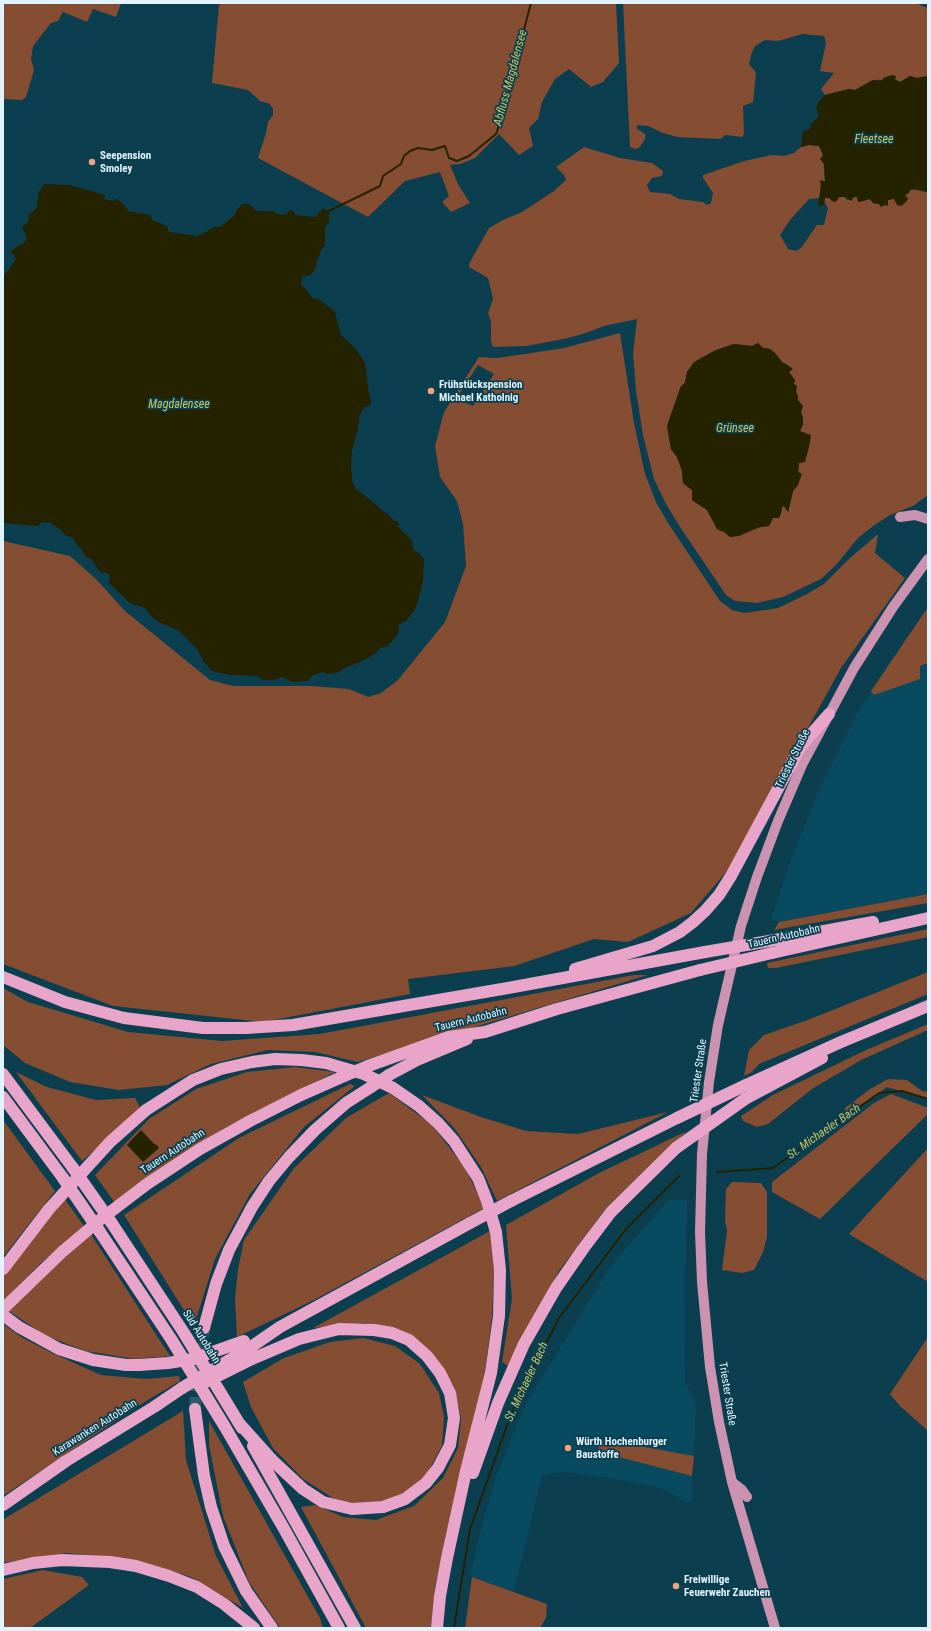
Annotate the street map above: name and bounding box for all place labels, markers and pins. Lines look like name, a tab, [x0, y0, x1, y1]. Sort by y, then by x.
place label: Seepension Smoley	[100, 149, 151, 175]
marker: Seepension Smoley	[87, 157, 97, 167]
place label: Frühstückspension Michael Katholnig	[439, 378, 522, 404]
marker: Frühstückspension Michael Katholnig	[426, 386, 436, 396]
place label: Würth Hochenburger Baustoffe	[576, 1435, 667, 1461]
marker: Würth Hochenburger Baustoffe	[563, 1443, 573, 1453]
place label: Freiwillige Feuerwehr Zauchen	[684, 1573, 770, 1599]
marker: Freiwillige Feuerwehr Zauchen	[671, 1581, 681, 1591]

